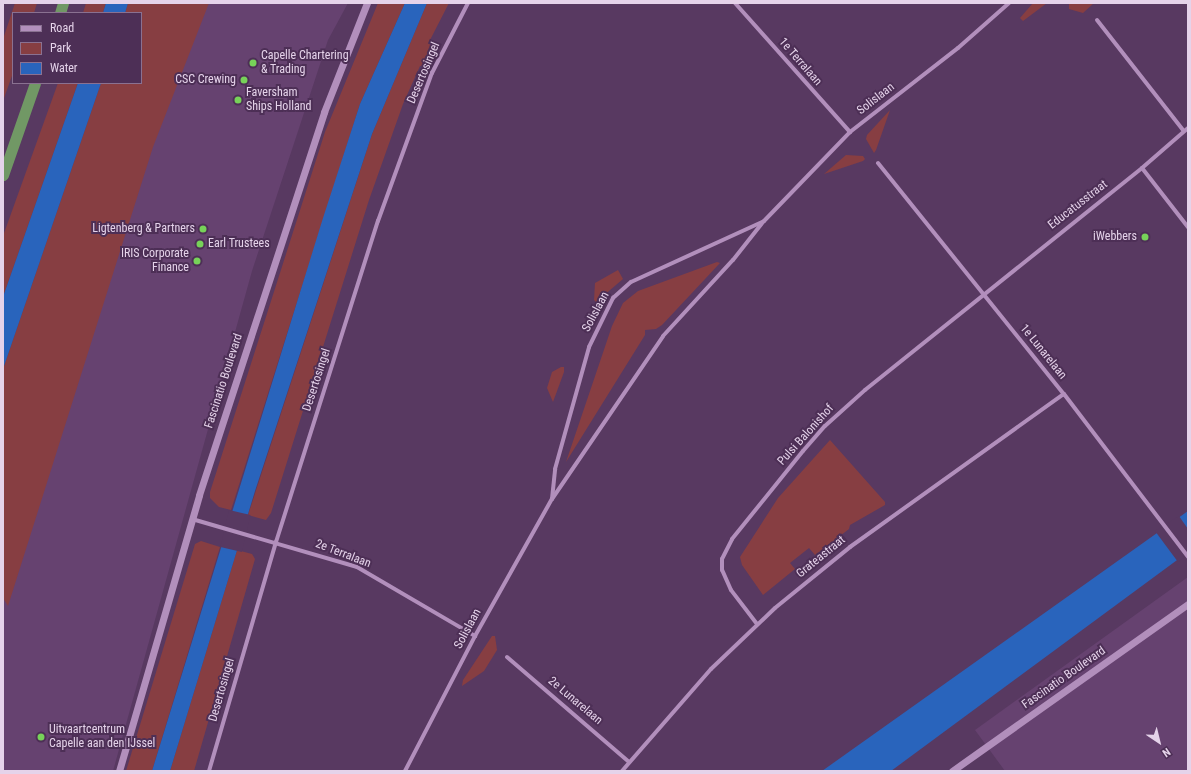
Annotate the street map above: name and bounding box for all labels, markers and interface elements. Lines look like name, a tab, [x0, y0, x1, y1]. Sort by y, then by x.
legend	[12, 12, 142, 84]
text: Road	[50, 21, 74, 35]
street label: 1e Terralaan	[775, 35, 825, 89]
street label: Desertosingel	[405, 40, 443, 106]
text: Park	[50, 41, 71, 55]
place label: Capelle Chartering & Trading	[261, 49, 349, 77]
marker: Capelle Chartering & Trading	[248, 58, 258, 68]
text: Water	[50, 61, 78, 75]
place label: CSC Crewing	[175, 73, 236, 87]
marker: CSC Crewing	[239, 75, 249, 85]
street label: Solislaan	[855, 80, 897, 118]
place label: Faversham Ships Holland	[246, 86, 311, 114]
marker: Faversham Ships Holland	[233, 95, 243, 105]
street label: Educatusstraat	[1046, 177, 1110, 233]
place label: Ligtenberg & Partners	[92, 222, 195, 236]
marker: Ligtenberg & Partners	[198, 224, 208, 234]
place label: iWebbers	[1093, 230, 1137, 244]
marker: iWebbers	[1140, 232, 1150, 242]
place label: Earl Trustees	[208, 237, 270, 251]
marker: Earl Trustees	[195, 239, 205, 249]
place label: IRIS Corporate Finance	[121, 247, 189, 275]
marker: IRIS Corporate Finance	[192, 256, 202, 266]
street label: Solislaan	[579, 290, 613, 334]
street label: 1e Lunarelaan	[1017, 322, 1069, 382]
street label: Fascinatio Boulevard	[202, 332, 246, 430]
street label: Desertosingel	[300, 347, 334, 413]
street label: Pulsi Balonishof	[775, 402, 837, 468]
street label: Grateastraat	[794, 533, 848, 581]
street label: 2e Terralaan	[313, 537, 373, 571]
street label: Solislaan	[451, 607, 485, 651]
street label: Fascinatio Boulevard	[1019, 644, 1109, 712]
street label: Desertosingel	[206, 657, 238, 723]
street label: 2e Lunarelaan	[545, 674, 605, 728]
north arrow	[1139, 722, 1179, 762]
place label: Uitvaartcentrum Capelle aan den IJssel	[49, 723, 155, 751]
marker: Uitvaartcentrum Capelle aan den IJssel	[36, 732, 46, 742]
text: N	[1160, 745, 1173, 759]

